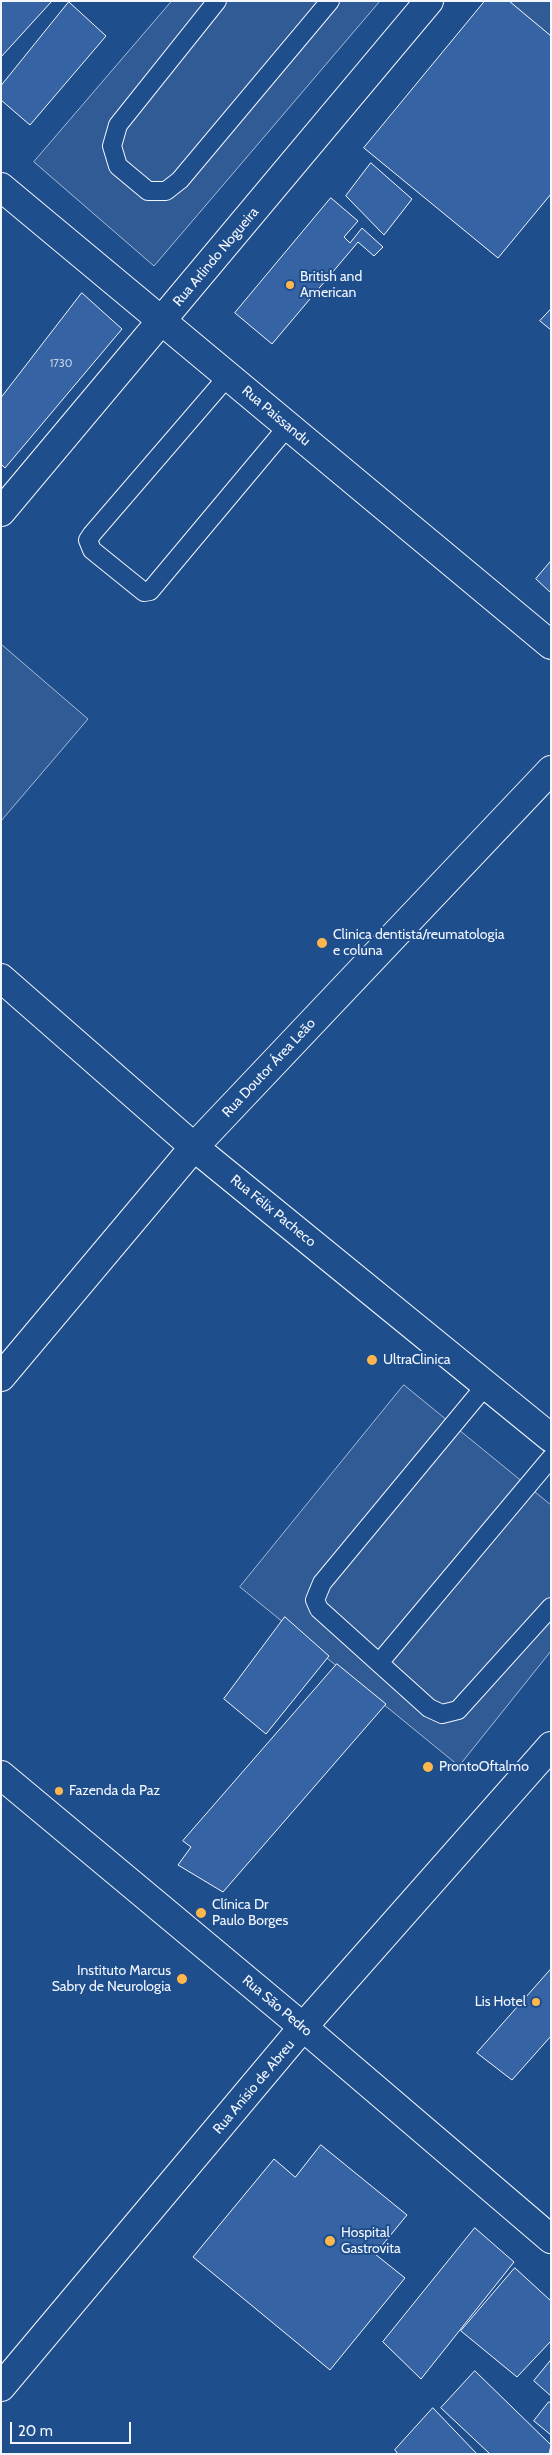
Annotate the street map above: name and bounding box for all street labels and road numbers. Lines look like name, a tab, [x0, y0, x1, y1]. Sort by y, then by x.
street label: Rua Arlindo Nogueira	[170, 204, 262, 310]
street label: Rua Paissandu	[238, 382, 314, 450]
street label: Rua Doutor Área Leão	[219, 1015, 319, 1121]
street label: Rua Félix Pacheco	[227, 1171, 319, 1251]
street label: Rua São Pedro	[239, 1972, 315, 2040]
street label: Rua Anísio de Abreu	[210, 2037, 298, 2137]

